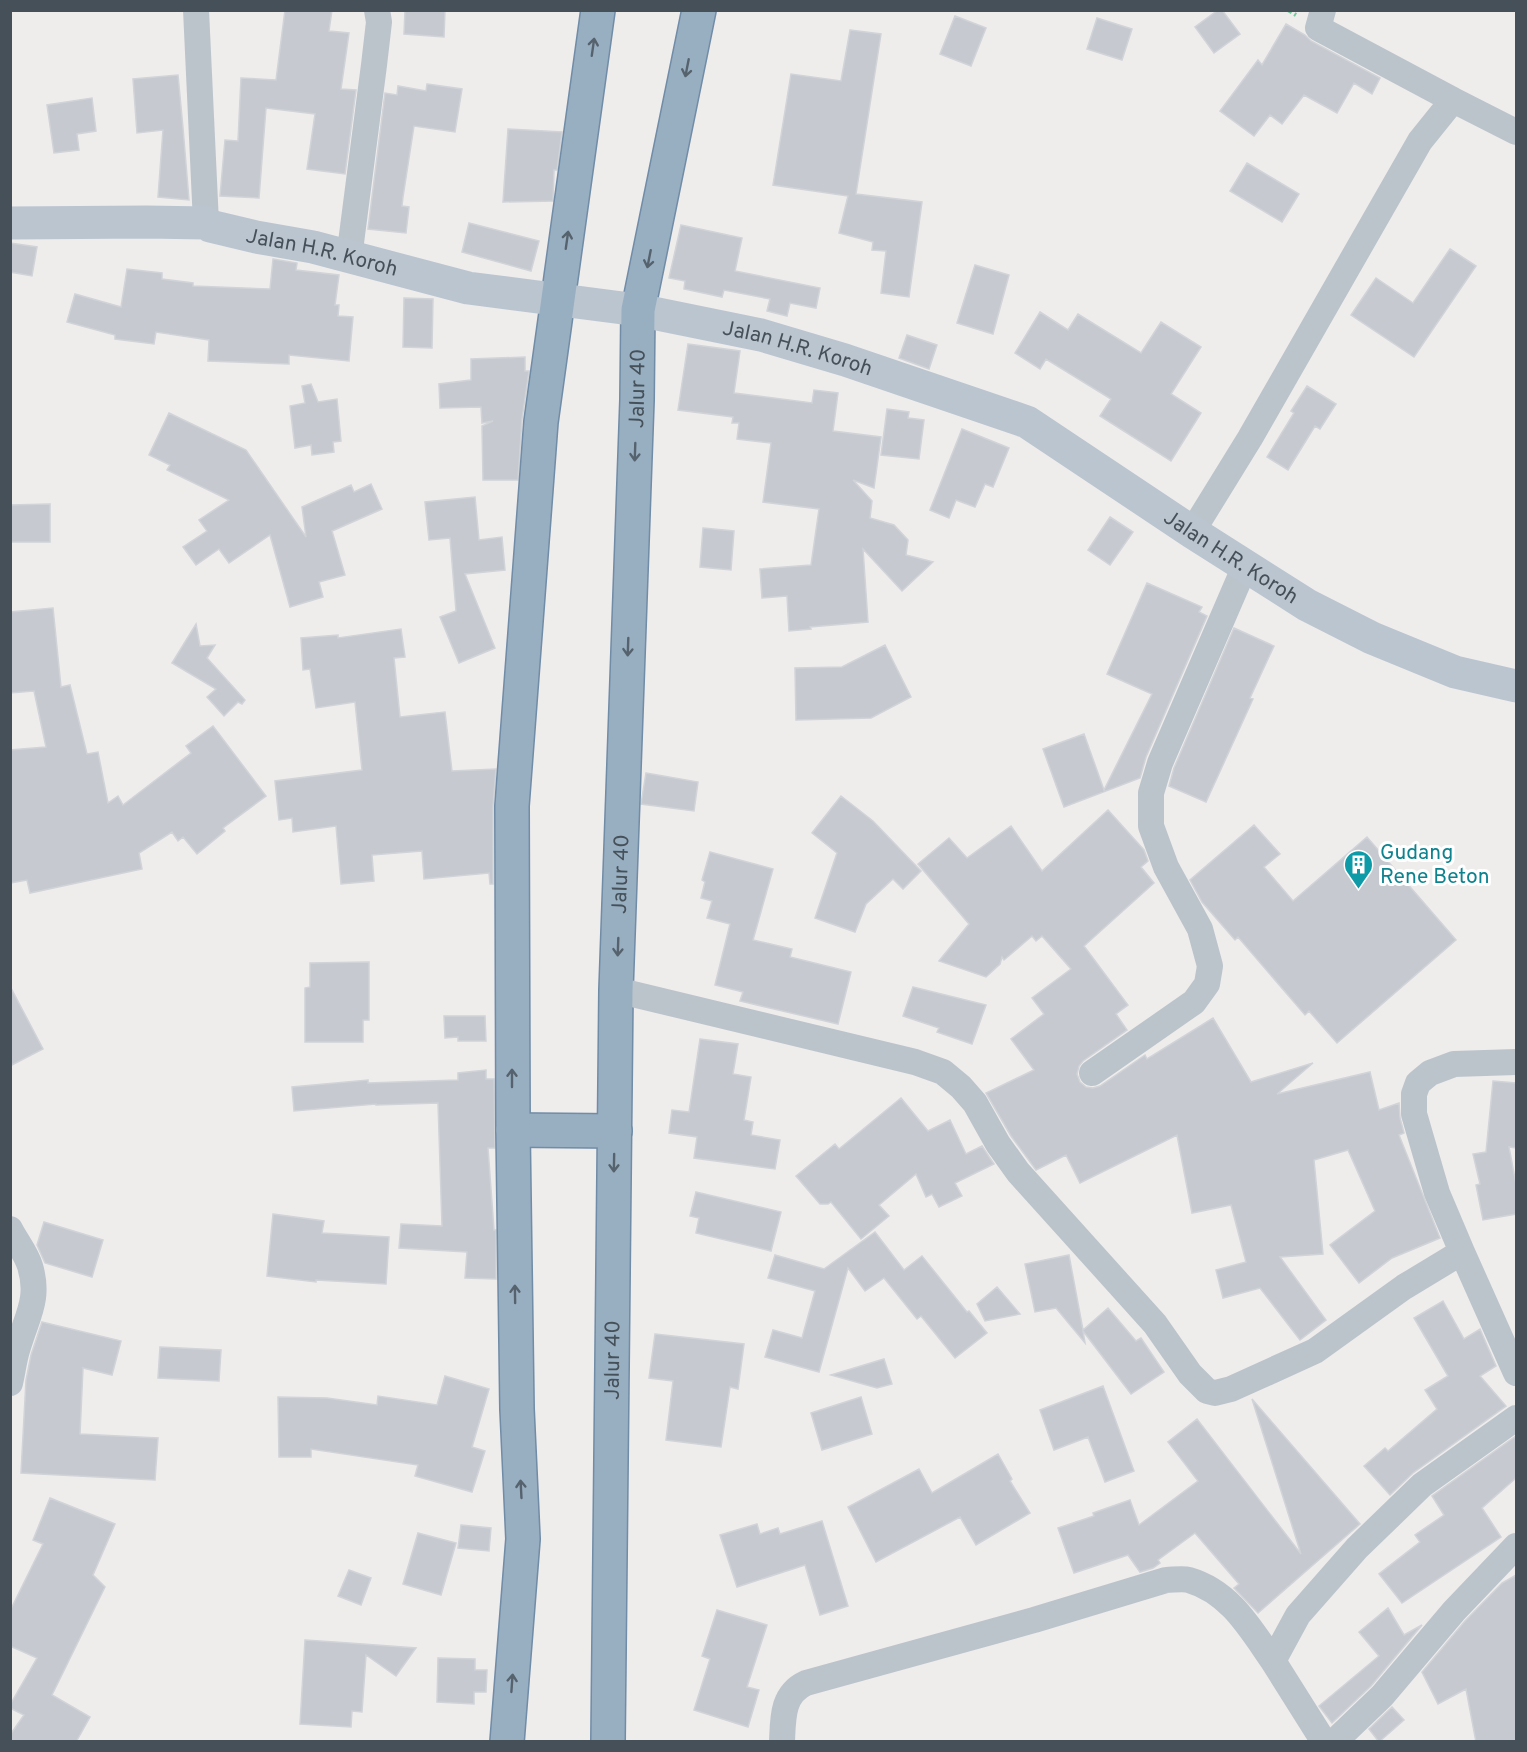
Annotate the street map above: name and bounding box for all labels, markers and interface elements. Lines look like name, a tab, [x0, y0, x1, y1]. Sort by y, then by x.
one-way arrow	[588, 38, 599, 58]
one-way arrow	[681, 58, 692, 77]
street label: Jalan H.R. Koroh	[243, 223, 400, 284]
one-way arrow	[562, 231, 573, 251]
one-way arrow	[642, 249, 654, 268]
street label: Jalan H.R. Koroh	[720, 315, 876, 383]
street label: Jalur 40	[624, 348, 653, 429]
one-way arrow	[629, 442, 641, 462]
street label: Jalan H.R. Koroh	[1158, 505, 1303, 611]
one-way arrow	[623, 637, 634, 657]
street label: Jalur 40	[607, 834, 637, 914]
place label: Gudang Rene Beton	[1380, 840, 1490, 891]
building icon: Gudang Rene Beton	[1343, 848, 1375, 890]
one-way arrow	[612, 937, 623, 957]
one-way arrow	[506, 1068, 518, 1088]
one-way arrow	[608, 1153, 620, 1173]
one-way arrow	[509, 1284, 521, 1304]
street label: Jalur 40	[600, 1320, 627, 1400]
one-way arrow	[515, 1479, 526, 1499]
one-way arrow	[507, 1674, 518, 1694]

